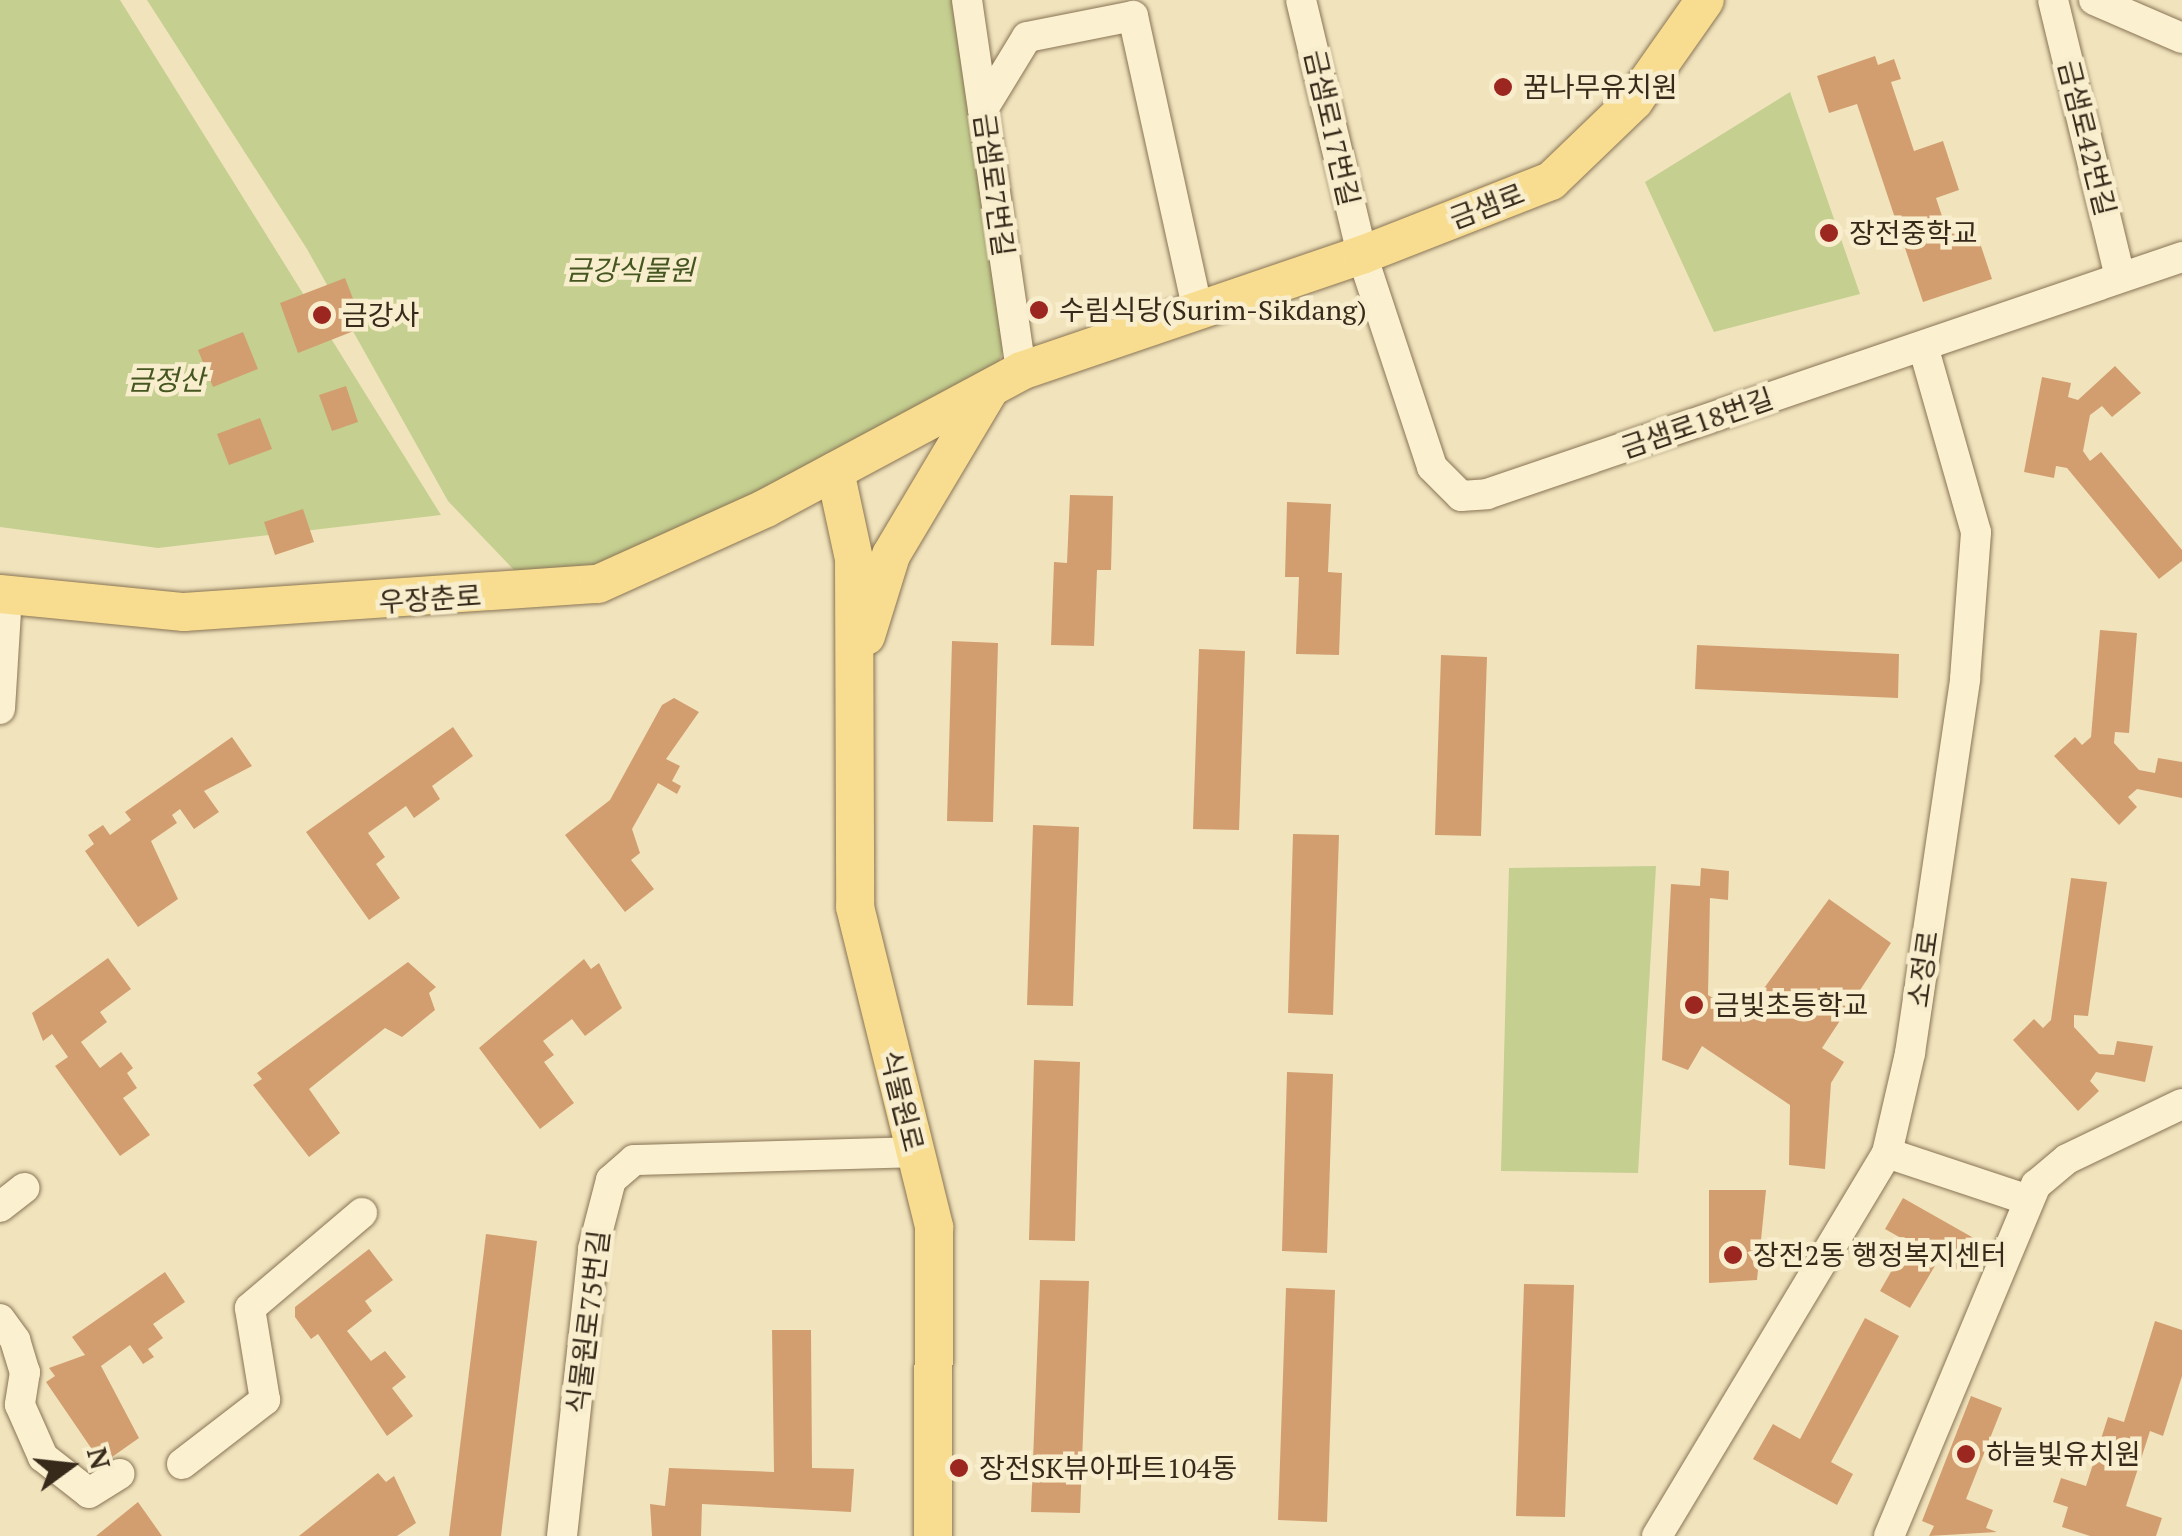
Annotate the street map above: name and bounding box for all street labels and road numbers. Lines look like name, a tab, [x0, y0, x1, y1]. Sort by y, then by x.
street label: 금샘로17번길	[1298, 47, 1366, 209]
street label: 금샘로42번길	[2052, 57, 2122, 219]
street label: 금샘로7번길	[967, 111, 1021, 259]
street label: 금샘로	[1445, 176, 1529, 236]
street label: 금샘로18번길	[1617, 381, 1777, 465]
street label: 우장춘로	[377, 579, 483, 619]
street label: 소정로	[1901, 928, 1945, 1010]
street label: 식물원로	[873, 1047, 931, 1155]
street label: 식물원로75번길	[560, 1228, 616, 1416]

